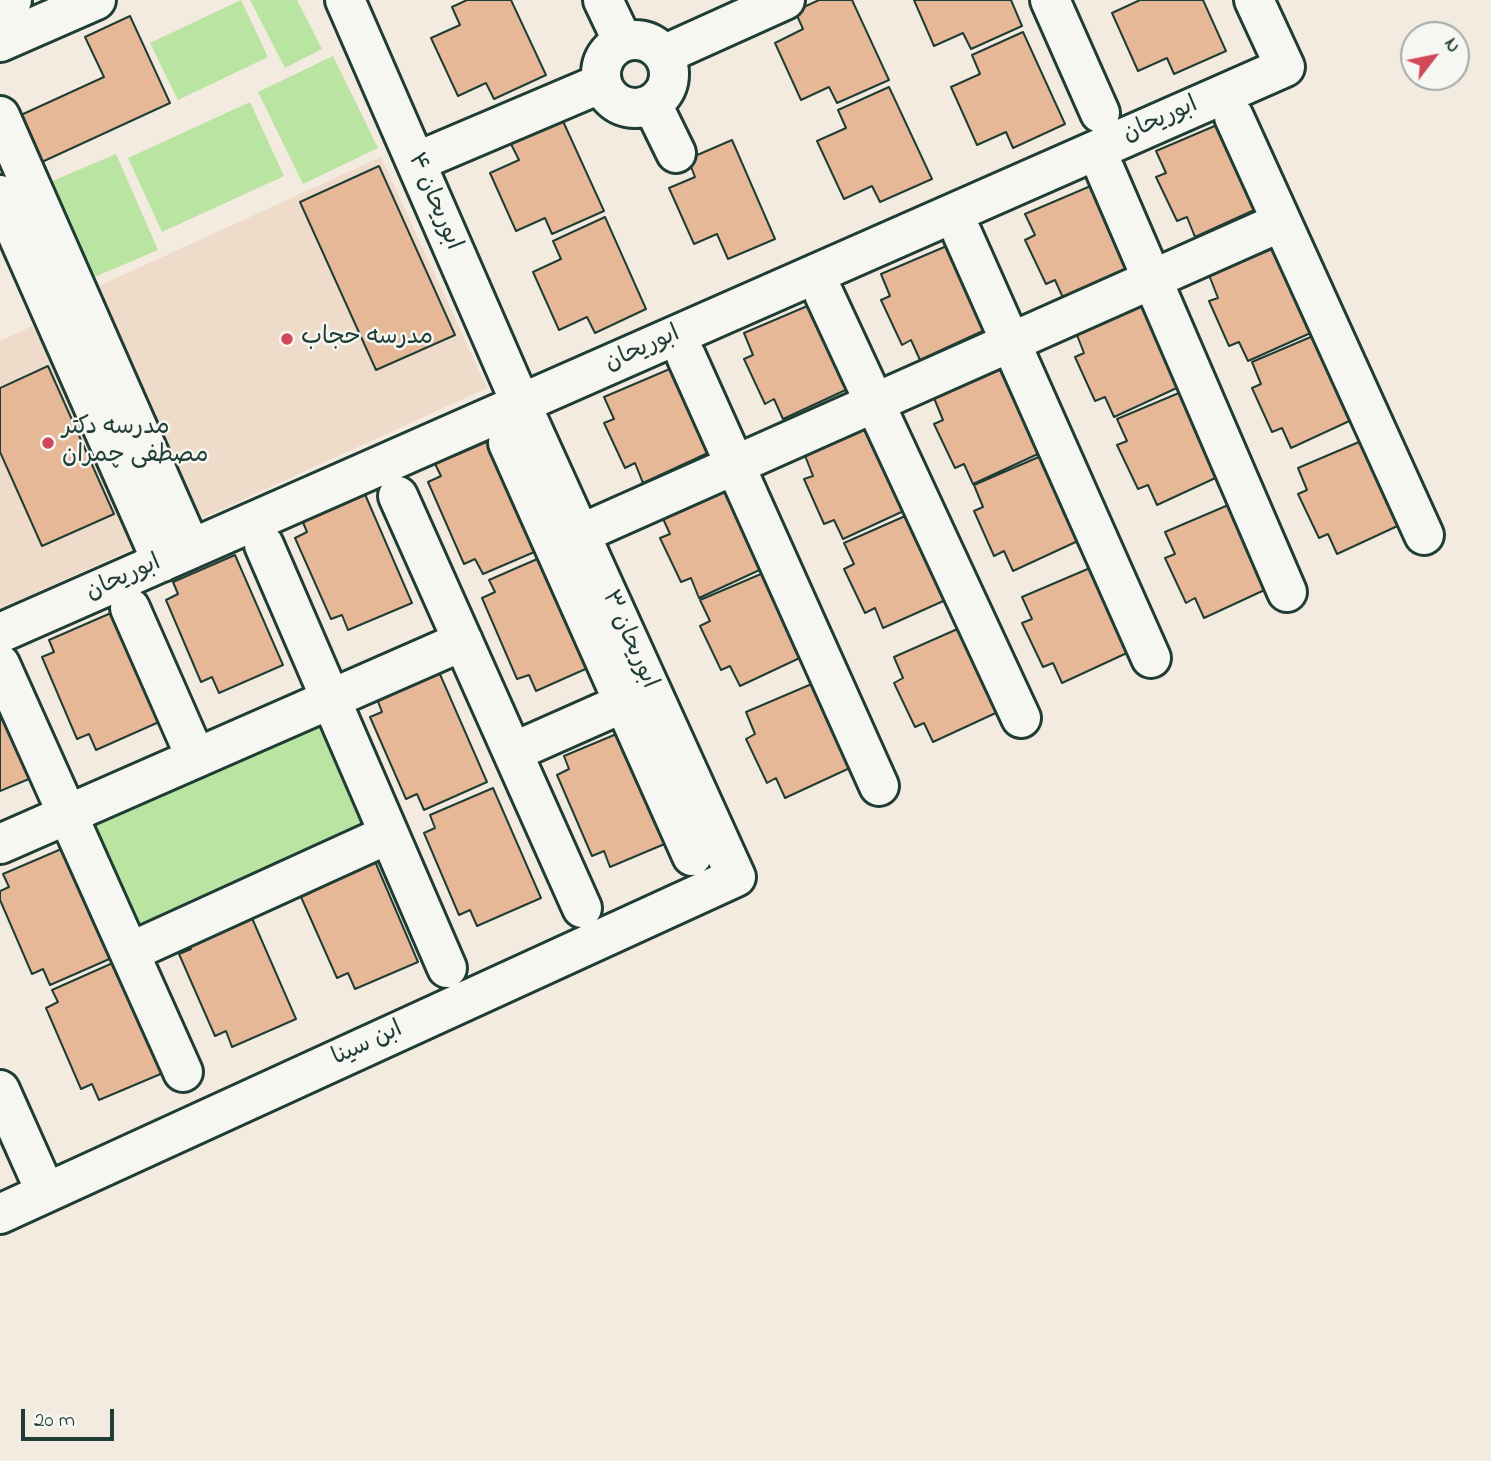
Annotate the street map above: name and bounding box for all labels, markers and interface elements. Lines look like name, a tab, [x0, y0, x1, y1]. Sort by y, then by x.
north arrow	[1400, 21, 1470, 91]
text: N	[1437, 33, 1466, 58]
street label: ابوریحان	[1119, 92, 1203, 150]
street label: ابوریحان ۴	[400, 149, 466, 255]
street label: ابوریحان	[601, 321, 685, 379]
place label: مدرسه حجاب	[301, 325, 433, 353]
marker: مدرسه حجاب	[279, 331, 295, 347]
place label: مدرسه دکتر مصطفی چمران	[62, 415, 208, 471]
marker: مدرسه دکتر مصطفی چمران	[40, 435, 56, 451]
street label: ابوریحان	[82, 550, 166, 608]
street label: ابوریحان ۳	[594, 586, 662, 694]
street label: ابن سینا	[328, 1016, 408, 1074]
scale bar	[24, 1394, 117, 1438]
text: 20 m	[34, 1406, 75, 1436]

